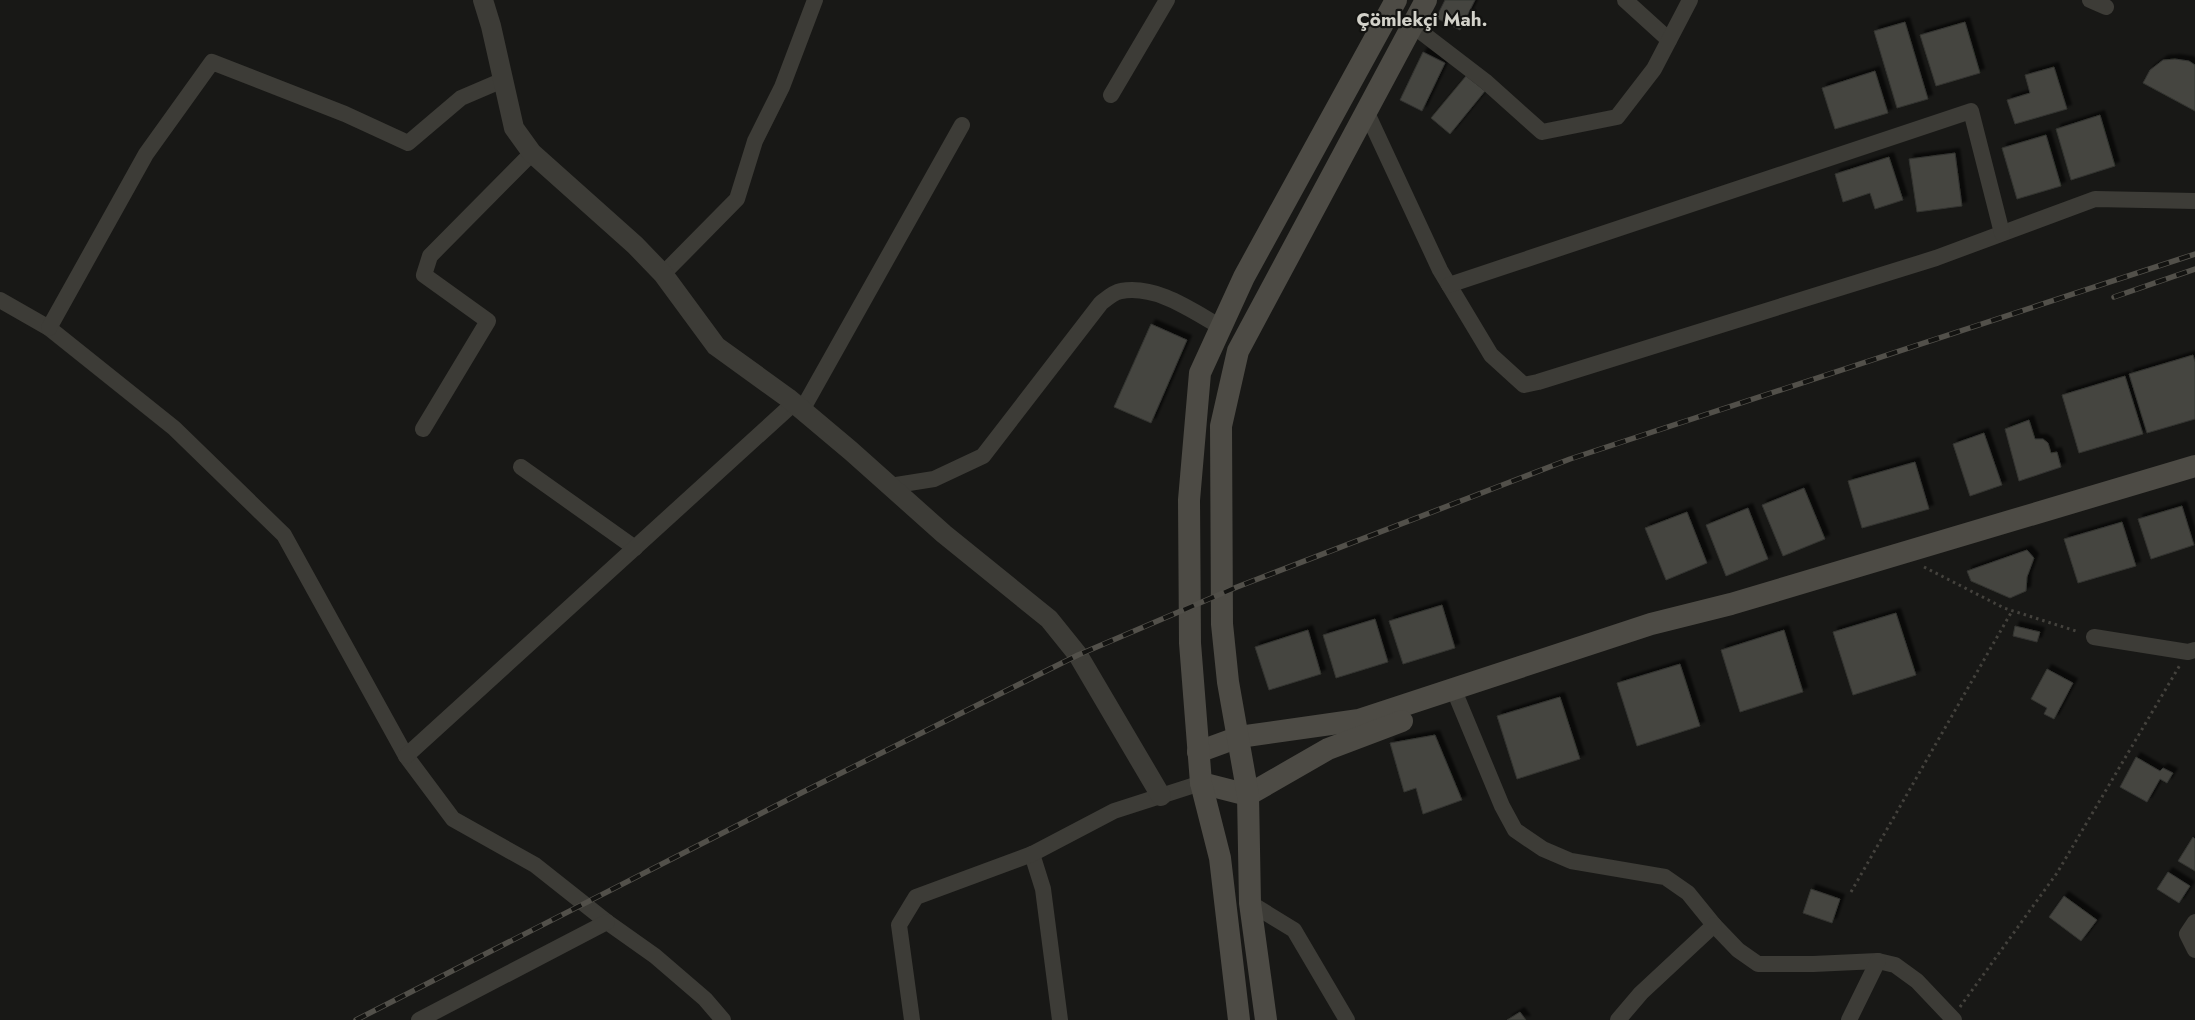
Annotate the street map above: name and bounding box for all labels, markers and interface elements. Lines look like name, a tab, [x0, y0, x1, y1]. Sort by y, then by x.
district label: Çömlekçi Mah.	[1356, 6, 1488, 33]

